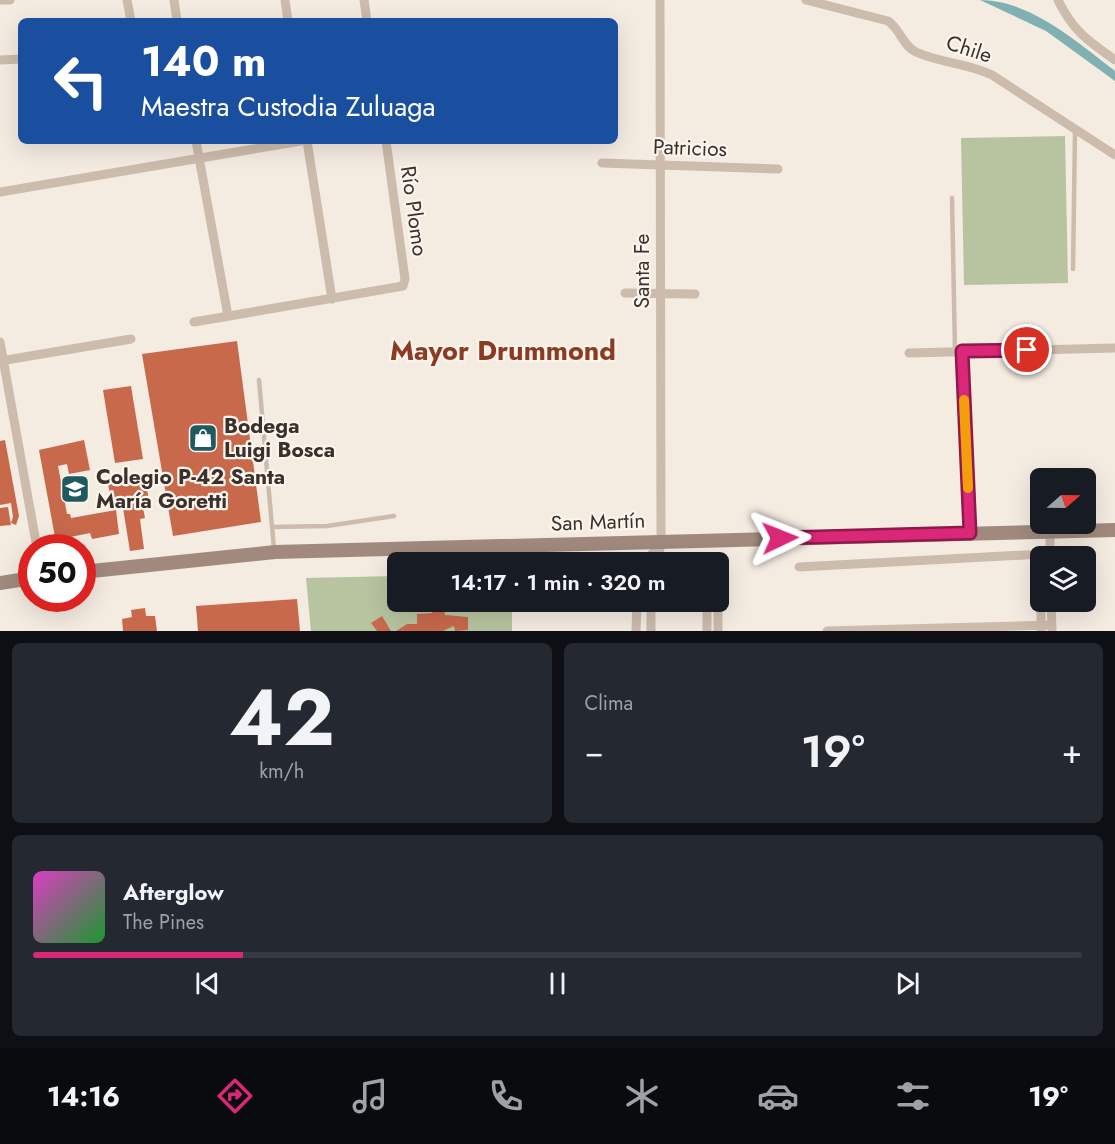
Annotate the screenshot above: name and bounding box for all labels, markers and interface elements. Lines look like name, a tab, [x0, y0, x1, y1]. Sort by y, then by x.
street label: Chile	[942, 28, 996, 71]
text: 140 m	[141, 31, 267, 92]
icon: left	[42, 42, 120, 120]
text: Maestra Custodia Zuluaga	[141, 87, 436, 126]
street label: Patricios	[652, 132, 728, 164]
street label: Río Plomo	[393, 164, 435, 258]
street label: Santa Fe	[627, 233, 657, 308]
pin	[1001, 324, 1052, 375]
district label: Mayor Drummond	[390, 331, 616, 370]
icon: arrive	[1010, 333, 1043, 366]
place label: Bodega Luigi Bosca	[224, 411, 335, 465]
shop icon: Bodega Luigi Bosca	[187, 422, 219, 454]
place label: Colegio P-42 Santa María Goretti	[96, 462, 285, 516]
north arrow	[1030, 468, 1096, 534]
map controls	[1030, 468, 1096, 612]
school or university icon: Colegio P-42 Santa María Goretti	[59, 473, 91, 505]
street label: San Martín	[550, 505, 646, 539]
position arrow	[748, 506, 812, 570]
speed limit sign: 50	[18, 534, 96, 612]
button: layers	[1030, 546, 1096, 612]
text: 14:17 · 1 min · 320 m	[450, 566, 666, 598]
text: 42	[229, 662, 335, 774]
text: Clima	[585, 689, 633, 718]
text: 19°	[801, 719, 865, 784]
text: −	[585, 728, 604, 775]
text: +	[1062, 728, 1082, 775]
text: km/h	[259, 757, 304, 786]
text: Afterglow	[123, 876, 224, 908]
text: The Pines	[123, 908, 204, 937]
icon: previous	[191, 967, 224, 1000]
icon: pause	[541, 967, 574, 1000]
icon: next	[891, 967, 924, 1000]
icon: directions	[214, 1075, 256, 1117]
icon: music	[349, 1075, 391, 1117]
icon: phone	[485, 1075, 527, 1117]
icon: climate	[621, 1075, 663, 1117]
icon: car	[757, 1075, 799, 1117]
icon: filters	[892, 1075, 934, 1117]
text: 14:16	[47, 1077, 120, 1116]
text: 19°	[1028, 1077, 1068, 1116]

